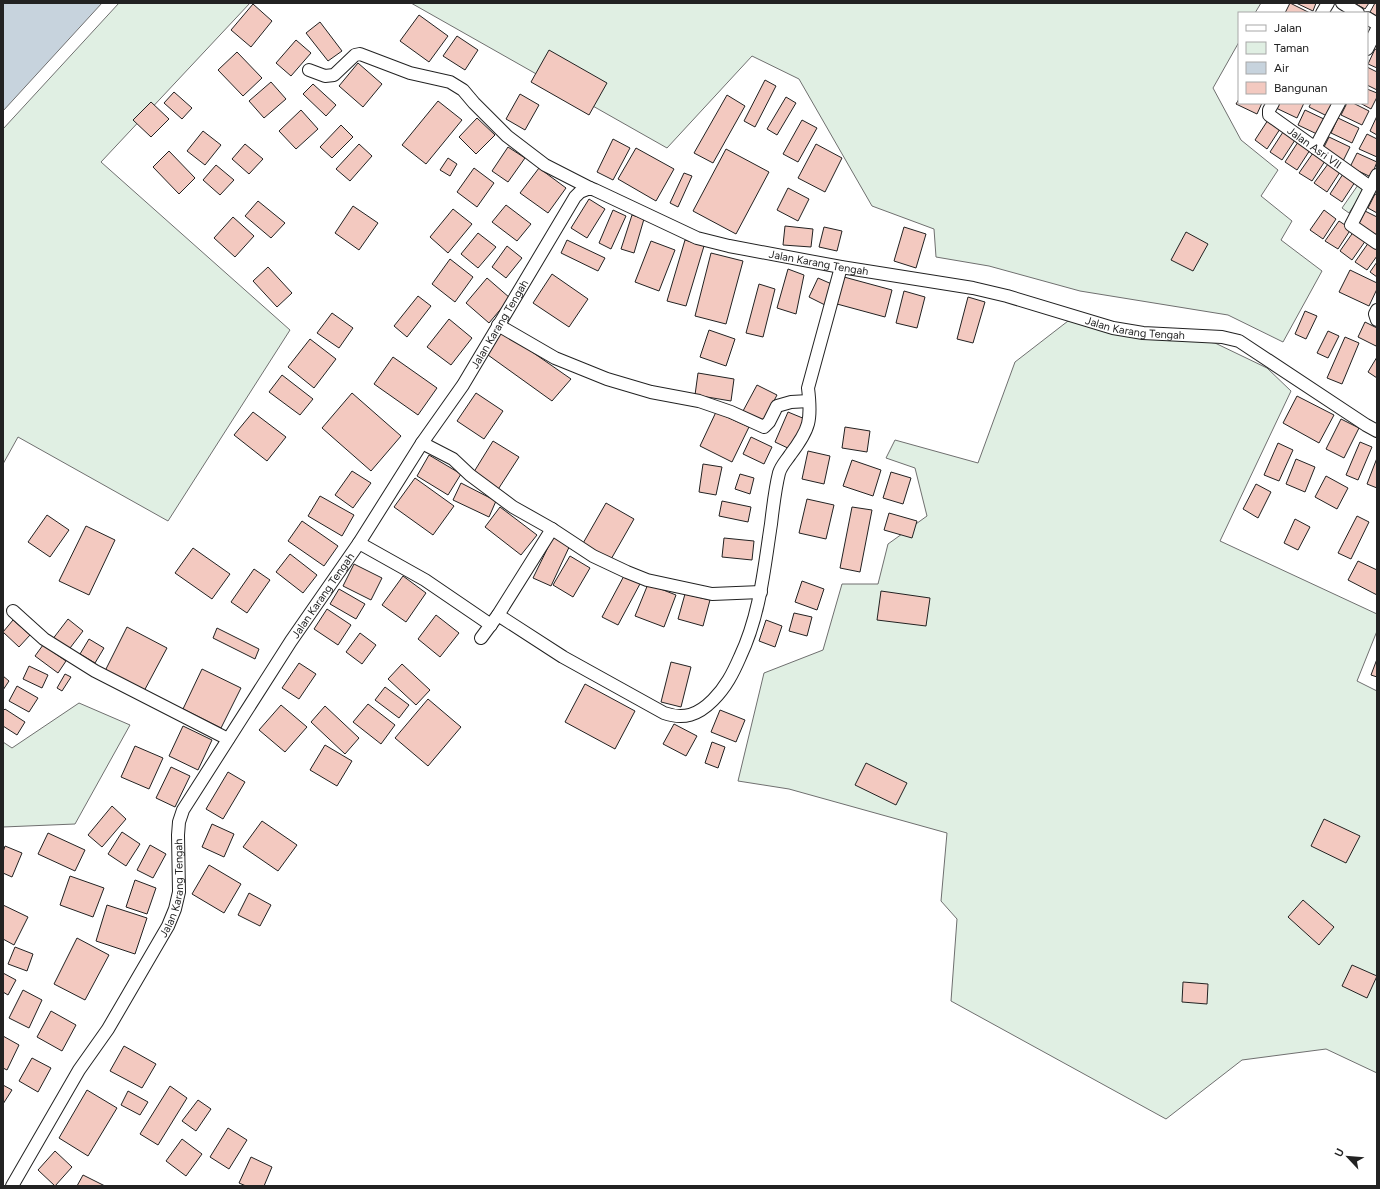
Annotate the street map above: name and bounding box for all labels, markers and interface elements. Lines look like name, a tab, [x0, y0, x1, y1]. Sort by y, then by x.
legend	[1238, 12, 1368, 104]
text: Jalan	[1274, 21, 1302, 35]
text: Taman	[1274, 41, 1309, 55]
text: Air	[1274, 61, 1289, 75]
text: Bangunan	[1274, 81, 1328, 95]
street label: Jalan Asri VII	[1285, 124, 1344, 172]
street label: Jalan Karang Tengah	[768, 248, 869, 278]
street label: Jalan Karang Tengah	[468, 278, 531, 371]
street label: Jalan Karang Tengah	[1084, 314, 1185, 342]
street label: Jalan Karang Tengah	[289, 551, 357, 641]
street label: Jalan Karang Tengah	[157, 839, 186, 940]
north arrow	[1328, 1137, 1368, 1177]
text: U	[1332, 1146, 1347, 1159]

